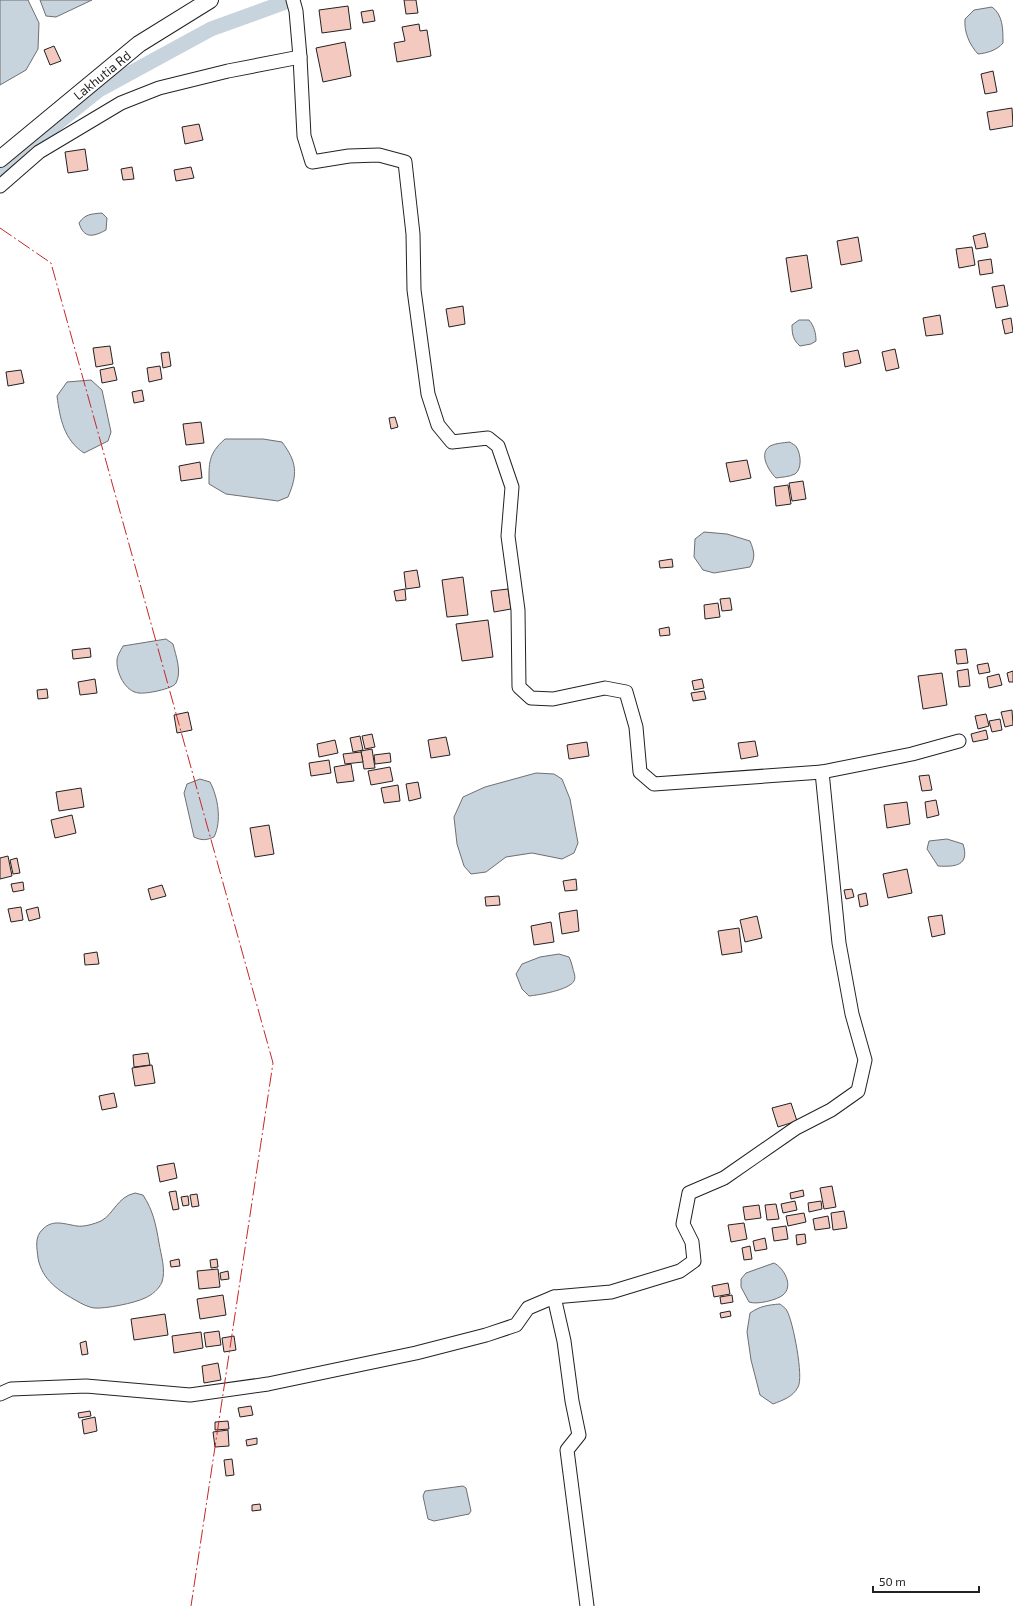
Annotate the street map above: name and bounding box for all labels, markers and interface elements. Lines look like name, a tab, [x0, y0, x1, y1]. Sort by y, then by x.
street label: Lakhutia Rd	[70, 47, 134, 103]
scale bar	[873, 1568, 979, 1594]
text: 50 m	[879, 1574, 906, 1588]

